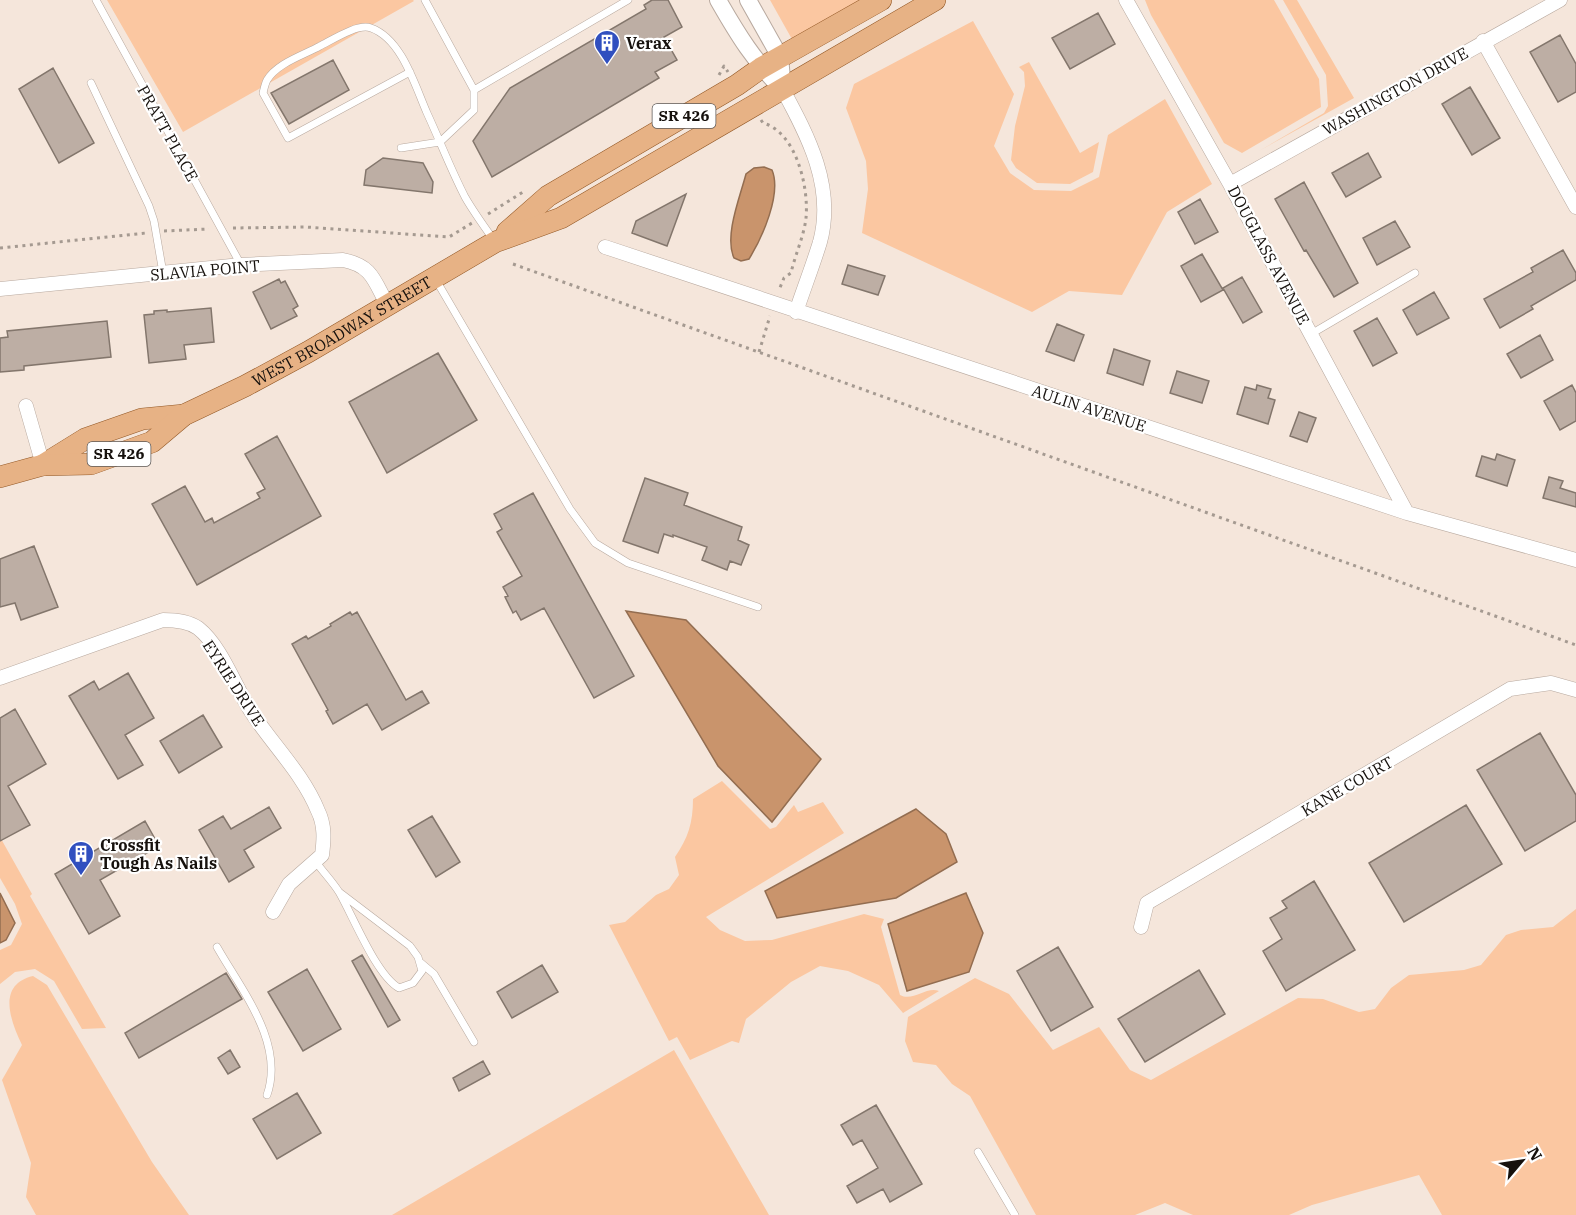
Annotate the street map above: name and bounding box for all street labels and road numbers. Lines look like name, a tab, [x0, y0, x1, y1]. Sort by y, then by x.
street label: WASHINGTON DRIVE	[1319, 43, 1471, 139]
street label: PRATT PLACE	[133, 81, 203, 185]
road number: SR 426	[652, 104, 716, 128]
street label: DOUGLASS AVENUE	[1224, 182, 1314, 328]
street label: SLAVIA POINT	[149, 255, 261, 285]
street label: WEST BROADWAY STREET	[248, 272, 435, 390]
street label: AULIN AVENUE	[1029, 380, 1149, 436]
road number: SR 426	[88, 442, 150, 466]
street label: EYRIE DRIVE	[199, 636, 269, 730]
street label: KANE COURT	[1297, 752, 1397, 820]

